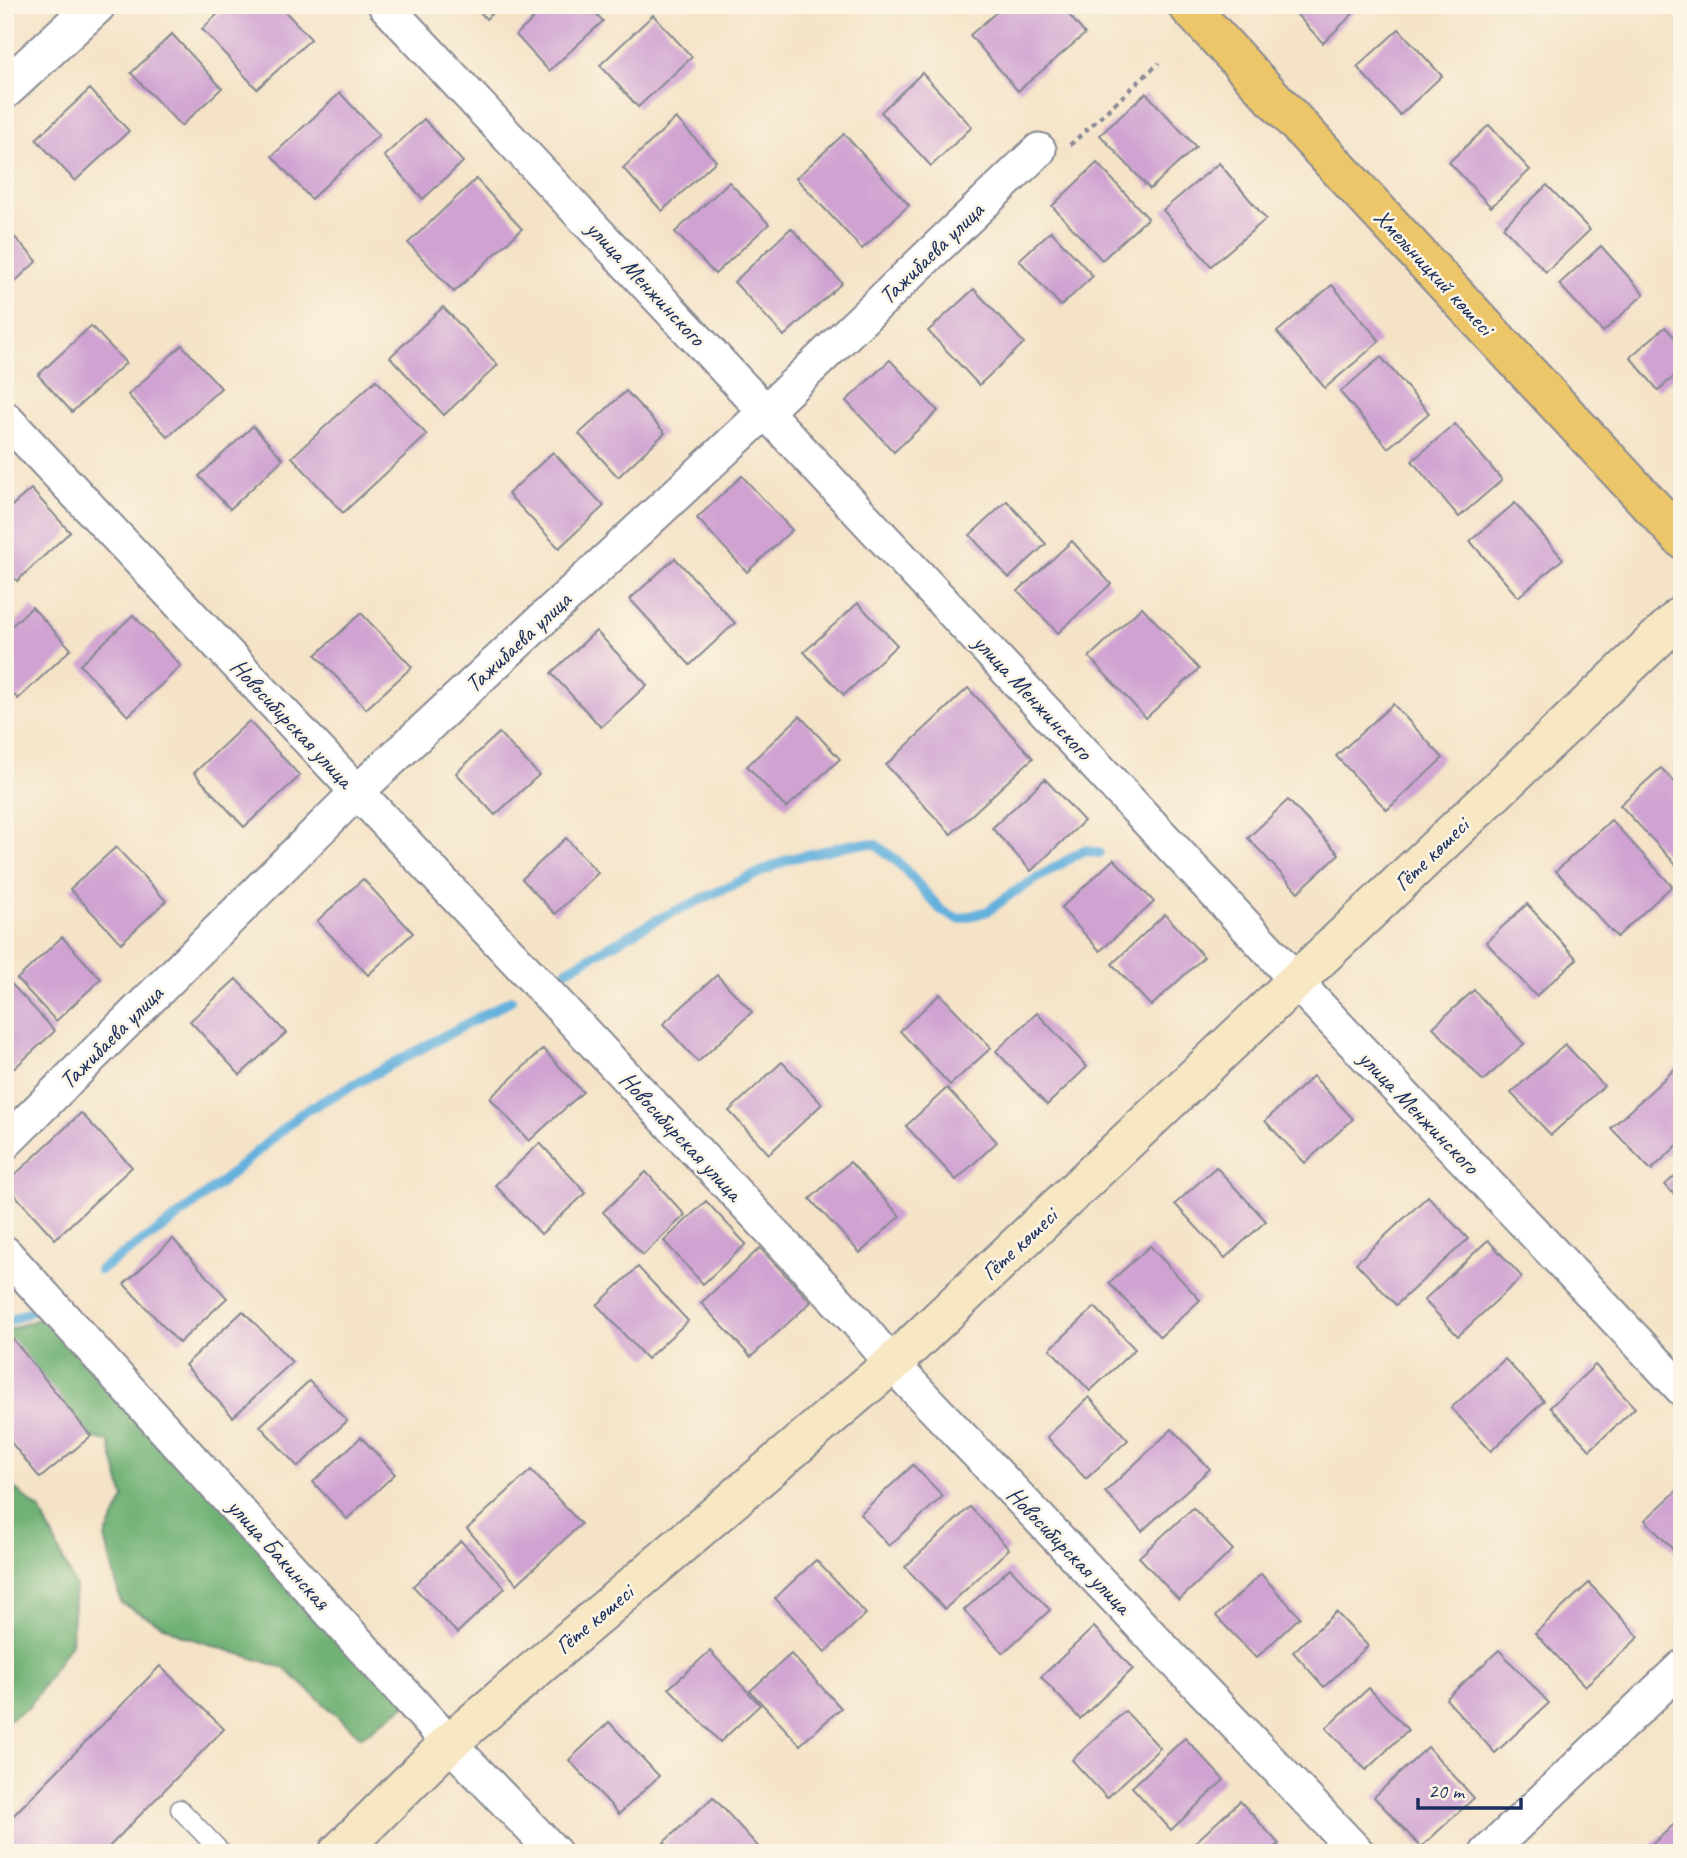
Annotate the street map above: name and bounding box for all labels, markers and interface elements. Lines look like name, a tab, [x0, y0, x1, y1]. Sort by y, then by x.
street label: Тажибаева улица	[872, 195, 991, 311]
street label: Хмельницкий көшесі	[1368, 202, 1502, 343]
street label: улица Менжинского	[579, 212, 713, 353]
street label: Тажибаева улица	[459, 584, 578, 699]
street label: улица Менжинского	[966, 626, 1100, 767]
street label: Новосибирская улица	[224, 652, 361, 796]
street label: Гёте көшесі	[1387, 809, 1477, 897]
street label: Тажибаева улица	[53, 978, 170, 1095]
street label: улица Менжинского	[1351, 1042, 1487, 1182]
street label: Новосибирская улица	[613, 1065, 750, 1209]
street label: Гёте көшесі	[975, 1199, 1065, 1287]
street label: Новосибирская улица	[1000, 1480, 1139, 1622]
street label: улица Бакинская	[220, 1491, 338, 1617]
street label: Гёте көшесі	[549, 1576, 641, 1661]
scale bar	[1418, 1767, 1521, 1811]
text: 20 m	[1428, 1778, 1466, 1804]

